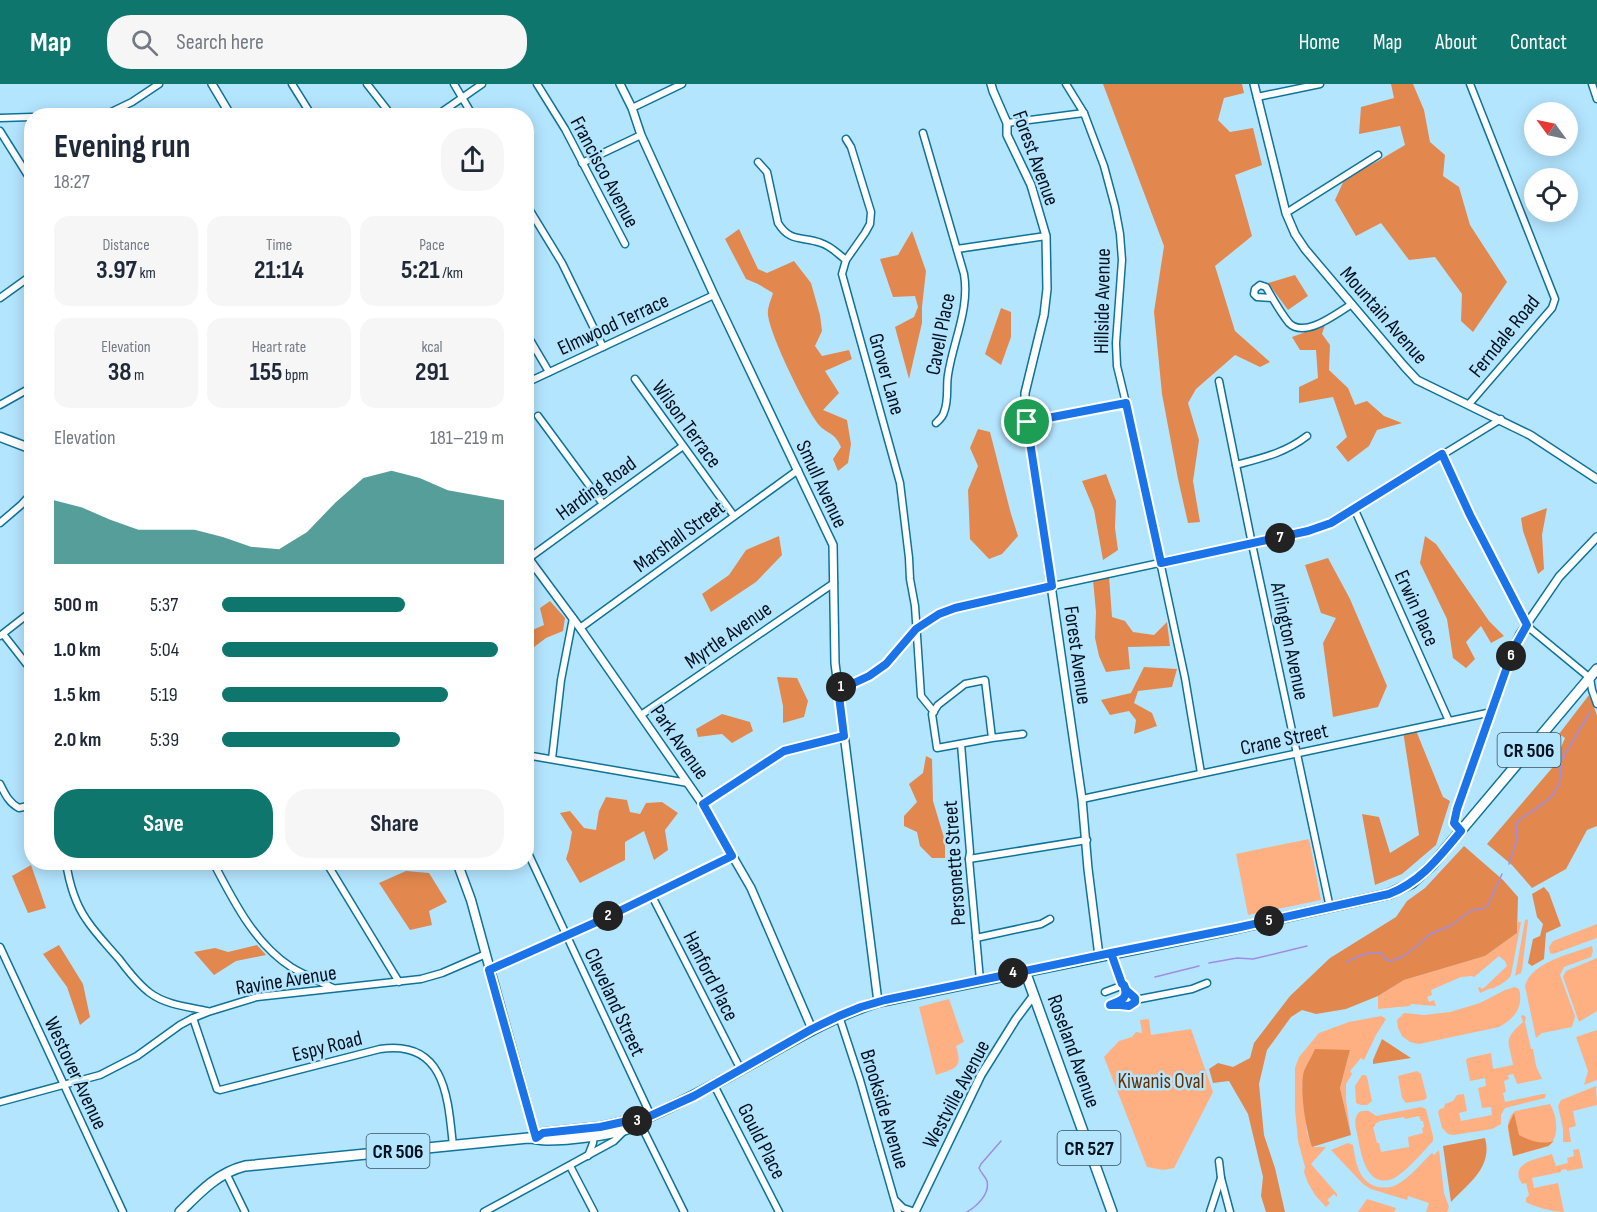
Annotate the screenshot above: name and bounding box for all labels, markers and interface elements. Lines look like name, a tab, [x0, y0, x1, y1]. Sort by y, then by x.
search box	[107, 15, 527, 69]
text: Map	[30, 26, 71, 59]
icon: search	[128, 26, 161, 59]
text: Search here	[176, 29, 264, 56]
text: Home	[1299, 30, 1340, 55]
text: Map	[1373, 30, 1402, 55]
text: About	[1435, 30, 1477, 55]
text: Contact	[1510, 30, 1567, 55]
north arrow	[1524, 102, 1578, 156]
map controls	[1524, 102, 1578, 222]
street label: Forest Avenue	[1007, 107, 1064, 209]
street label: Francisco Avenue	[565, 112, 644, 232]
text: Evening run	[54, 127, 190, 167]
button: share	[441, 128, 504, 191]
button: locate	[1524, 168, 1578, 222]
text: 18:27	[54, 170, 90, 194]
text: Distance	[102, 236, 150, 255]
text: Time	[266, 236, 292, 255]
text: Pace	[419, 236, 445, 255]
street label: Hillside Avenue	[1089, 248, 1116, 354]
text: 3.97	[96, 255, 137, 286]
text: 21:14	[254, 255, 304, 286]
text: 5:21	[401, 255, 440, 286]
street label: Mountain Avenue	[1334, 261, 1433, 369]
text: km	[137, 264, 156, 283]
text: /km	[440, 264, 463, 283]
street label: Elmwood Terrace	[554, 288, 673, 361]
street label: Ferndale Road	[1464, 290, 1545, 383]
street label: Cavell Place	[920, 291, 961, 377]
street label: Grover Lane	[863, 330, 910, 418]
text: Elevation	[101, 338, 151, 357]
text: Heart rate	[252, 338, 306, 357]
text: kcal	[421, 338, 443, 357]
text: 38	[108, 357, 132, 388]
text: 155	[249, 357, 282, 388]
text: 291	[415, 357, 449, 388]
text: m	[132, 366, 144, 385]
text: bpm	[282, 366, 309, 385]
street label: Wilson Terrace	[646, 376, 727, 473]
pin	[1001, 396, 1052, 447]
icon: arrive	[1010, 405, 1043, 438]
text: Elevation	[54, 426, 116, 450]
text: 181–219 m	[430, 426, 504, 450]
street label: Smull Avenue	[790, 436, 853, 532]
street label: Harding Road	[551, 451, 641, 526]
street label: Marshall Street	[629, 495, 730, 578]
pin: 7	[1265, 523, 1295, 553]
text: 7	[1277, 528, 1283, 547]
street label: Erwin Place	[1389, 566, 1444, 650]
street label: Arlington Avenue	[1265, 579, 1314, 702]
text: 500 m	[54, 593, 98, 617]
text: 5:37	[150, 593, 178, 617]
street label: Myrtle Avenue	[680, 596, 777, 674]
street label: Forest Avenue	[1058, 604, 1097, 706]
text: 1.0 km	[54, 638, 101, 662]
text: 5:04	[150, 638, 179, 662]
pin: 6	[1496, 641, 1526, 671]
text: 6	[1507, 646, 1515, 665]
pin: 1	[826, 672, 856, 702]
text: 1	[838, 677, 844, 696]
text: 1.5 km	[54, 683, 100, 707]
text: 5:19	[150, 683, 178, 707]
street label: Park Avenue	[645, 700, 714, 784]
street label: Crane Street	[1238, 718, 1330, 761]
text: 2.0 km	[54, 728, 101, 752]
text: 5:39	[150, 728, 179, 752]
road number: CR 506	[1498, 733, 1561, 767]
button: Save	[54, 789, 273, 858]
button: Share	[285, 789, 504, 858]
street label: Personette Street	[938, 800, 971, 926]
pin: 2	[593, 901, 623, 931]
text: 2	[604, 906, 612, 925]
pin: 5	[1254, 906, 1284, 936]
text: 5	[1265, 911, 1273, 930]
street label: Hanford Place	[677, 927, 744, 1025]
street label: Cleveland Street	[579, 944, 650, 1060]
pin: 4	[998, 958, 1028, 988]
street label: Ravine Avenue	[234, 960, 338, 1001]
text: 4	[1009, 963, 1017, 982]
street label: Roseland Avenue	[1042, 991, 1106, 1111]
street label: Westover Avenue	[39, 1013, 112, 1133]
street label: Espy Road	[290, 1026, 365, 1067]
street label: Westville Avenue	[918, 1036, 995, 1153]
street label: Brookside Avenue	[855, 1046, 915, 1172]
park label: Kiwanis Oval	[1118, 1069, 1204, 1094]
street label: Gould Place	[732, 1099, 791, 1183]
pin: 3	[622, 1106, 652, 1136]
text: 3	[633, 1111, 641, 1130]
road number: CR 527	[1058, 1131, 1120, 1165]
road number: CR 506	[366, 1134, 430, 1168]

